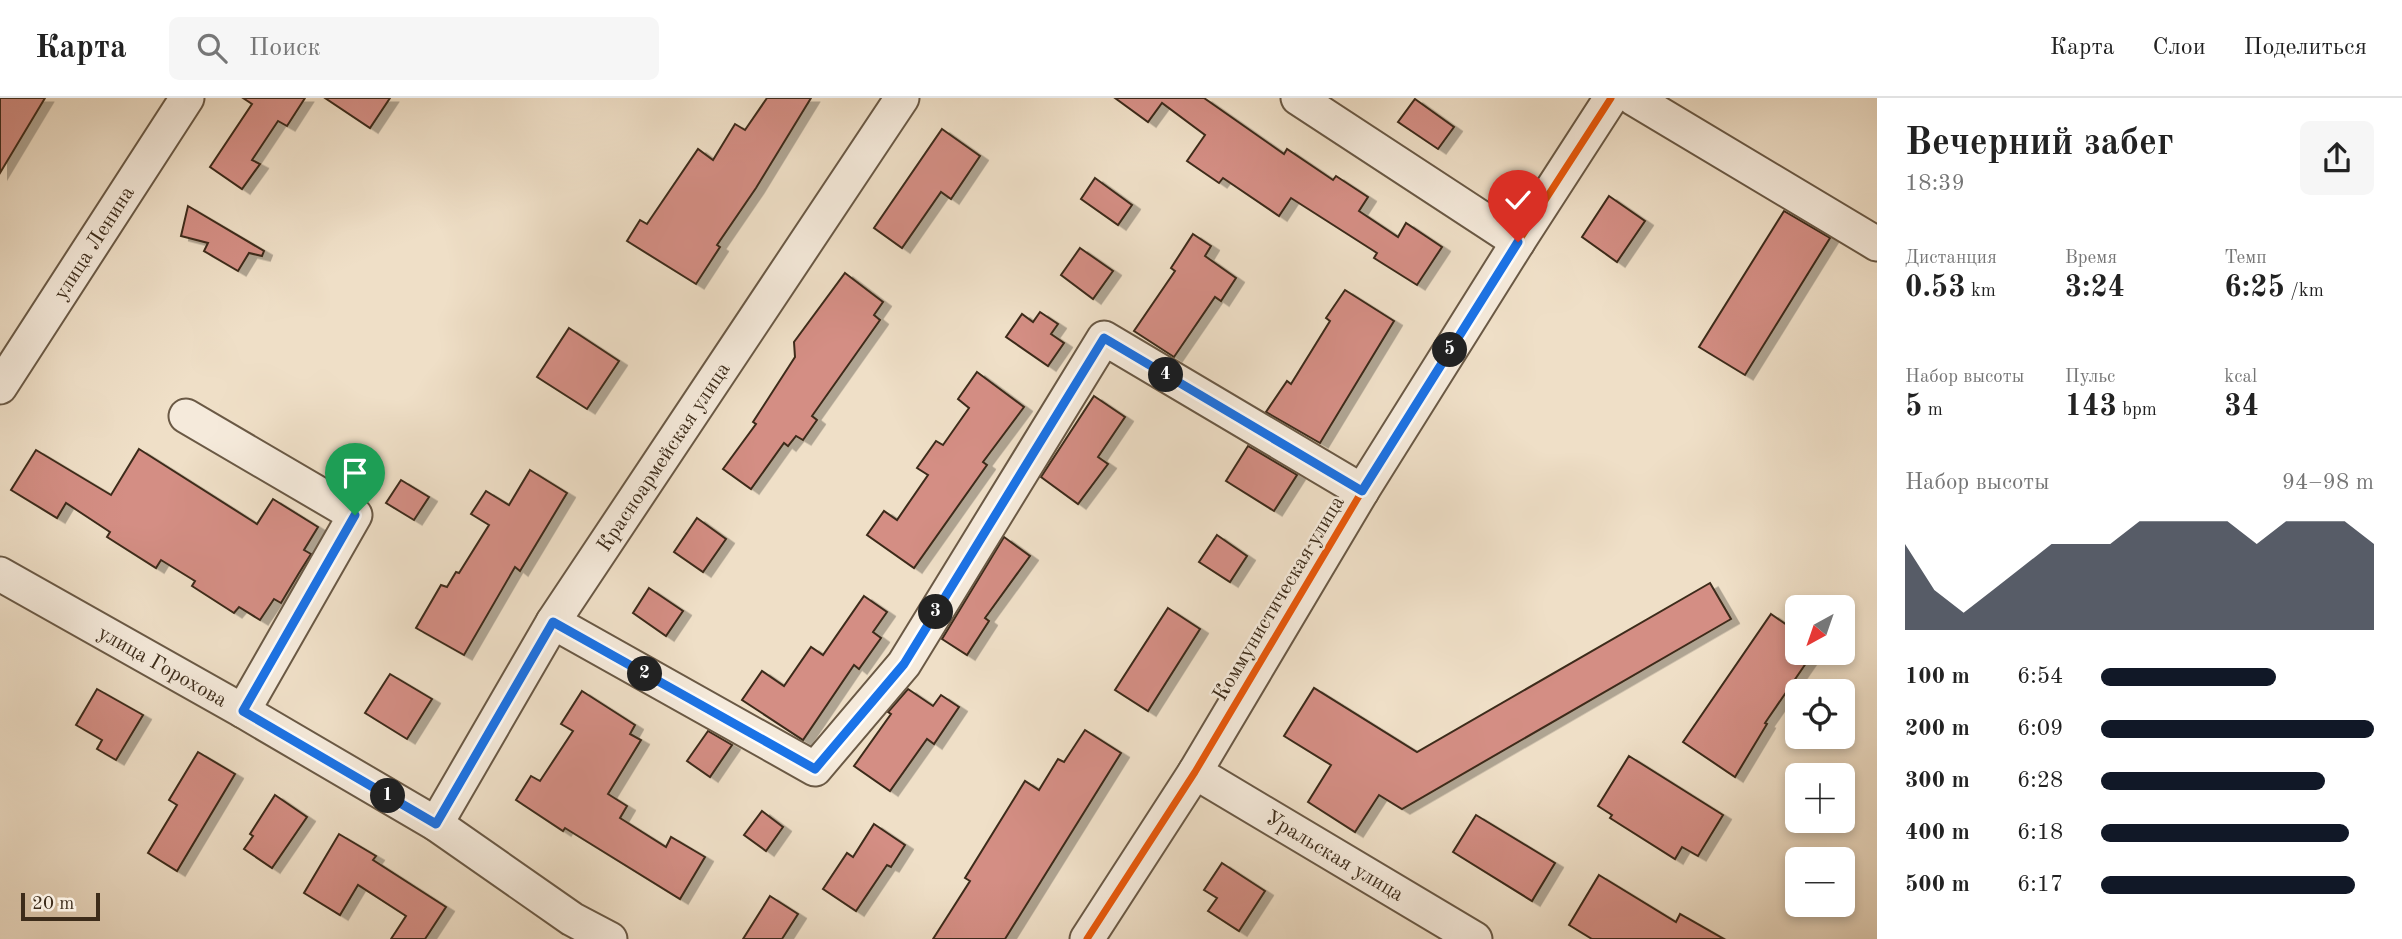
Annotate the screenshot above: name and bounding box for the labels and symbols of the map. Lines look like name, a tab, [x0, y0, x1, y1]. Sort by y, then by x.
pin	[1488, 170, 1548, 242]
street label: улица Ленина	[50, 183, 139, 304]
pin: 5	[1432, 332, 1468, 368]
pin: 4	[1148, 358, 1184, 392]
street label: Красноармейская улица	[594, 359, 735, 556]
pin	[325, 443, 385, 515]
street label: Коммунистическая улица	[1210, 493, 1349, 705]
pin: 3	[918, 594, 954, 630]
north arrow	[1785, 595, 1855, 665]
street label: улица Горохова	[94, 623, 230, 712]
pin: 2	[628, 656, 662, 692]
pin: 1	[370, 778, 406, 814]
street label: Уральская улица	[1262, 808, 1407, 906]
scale bar	[21, 890, 100, 922]

